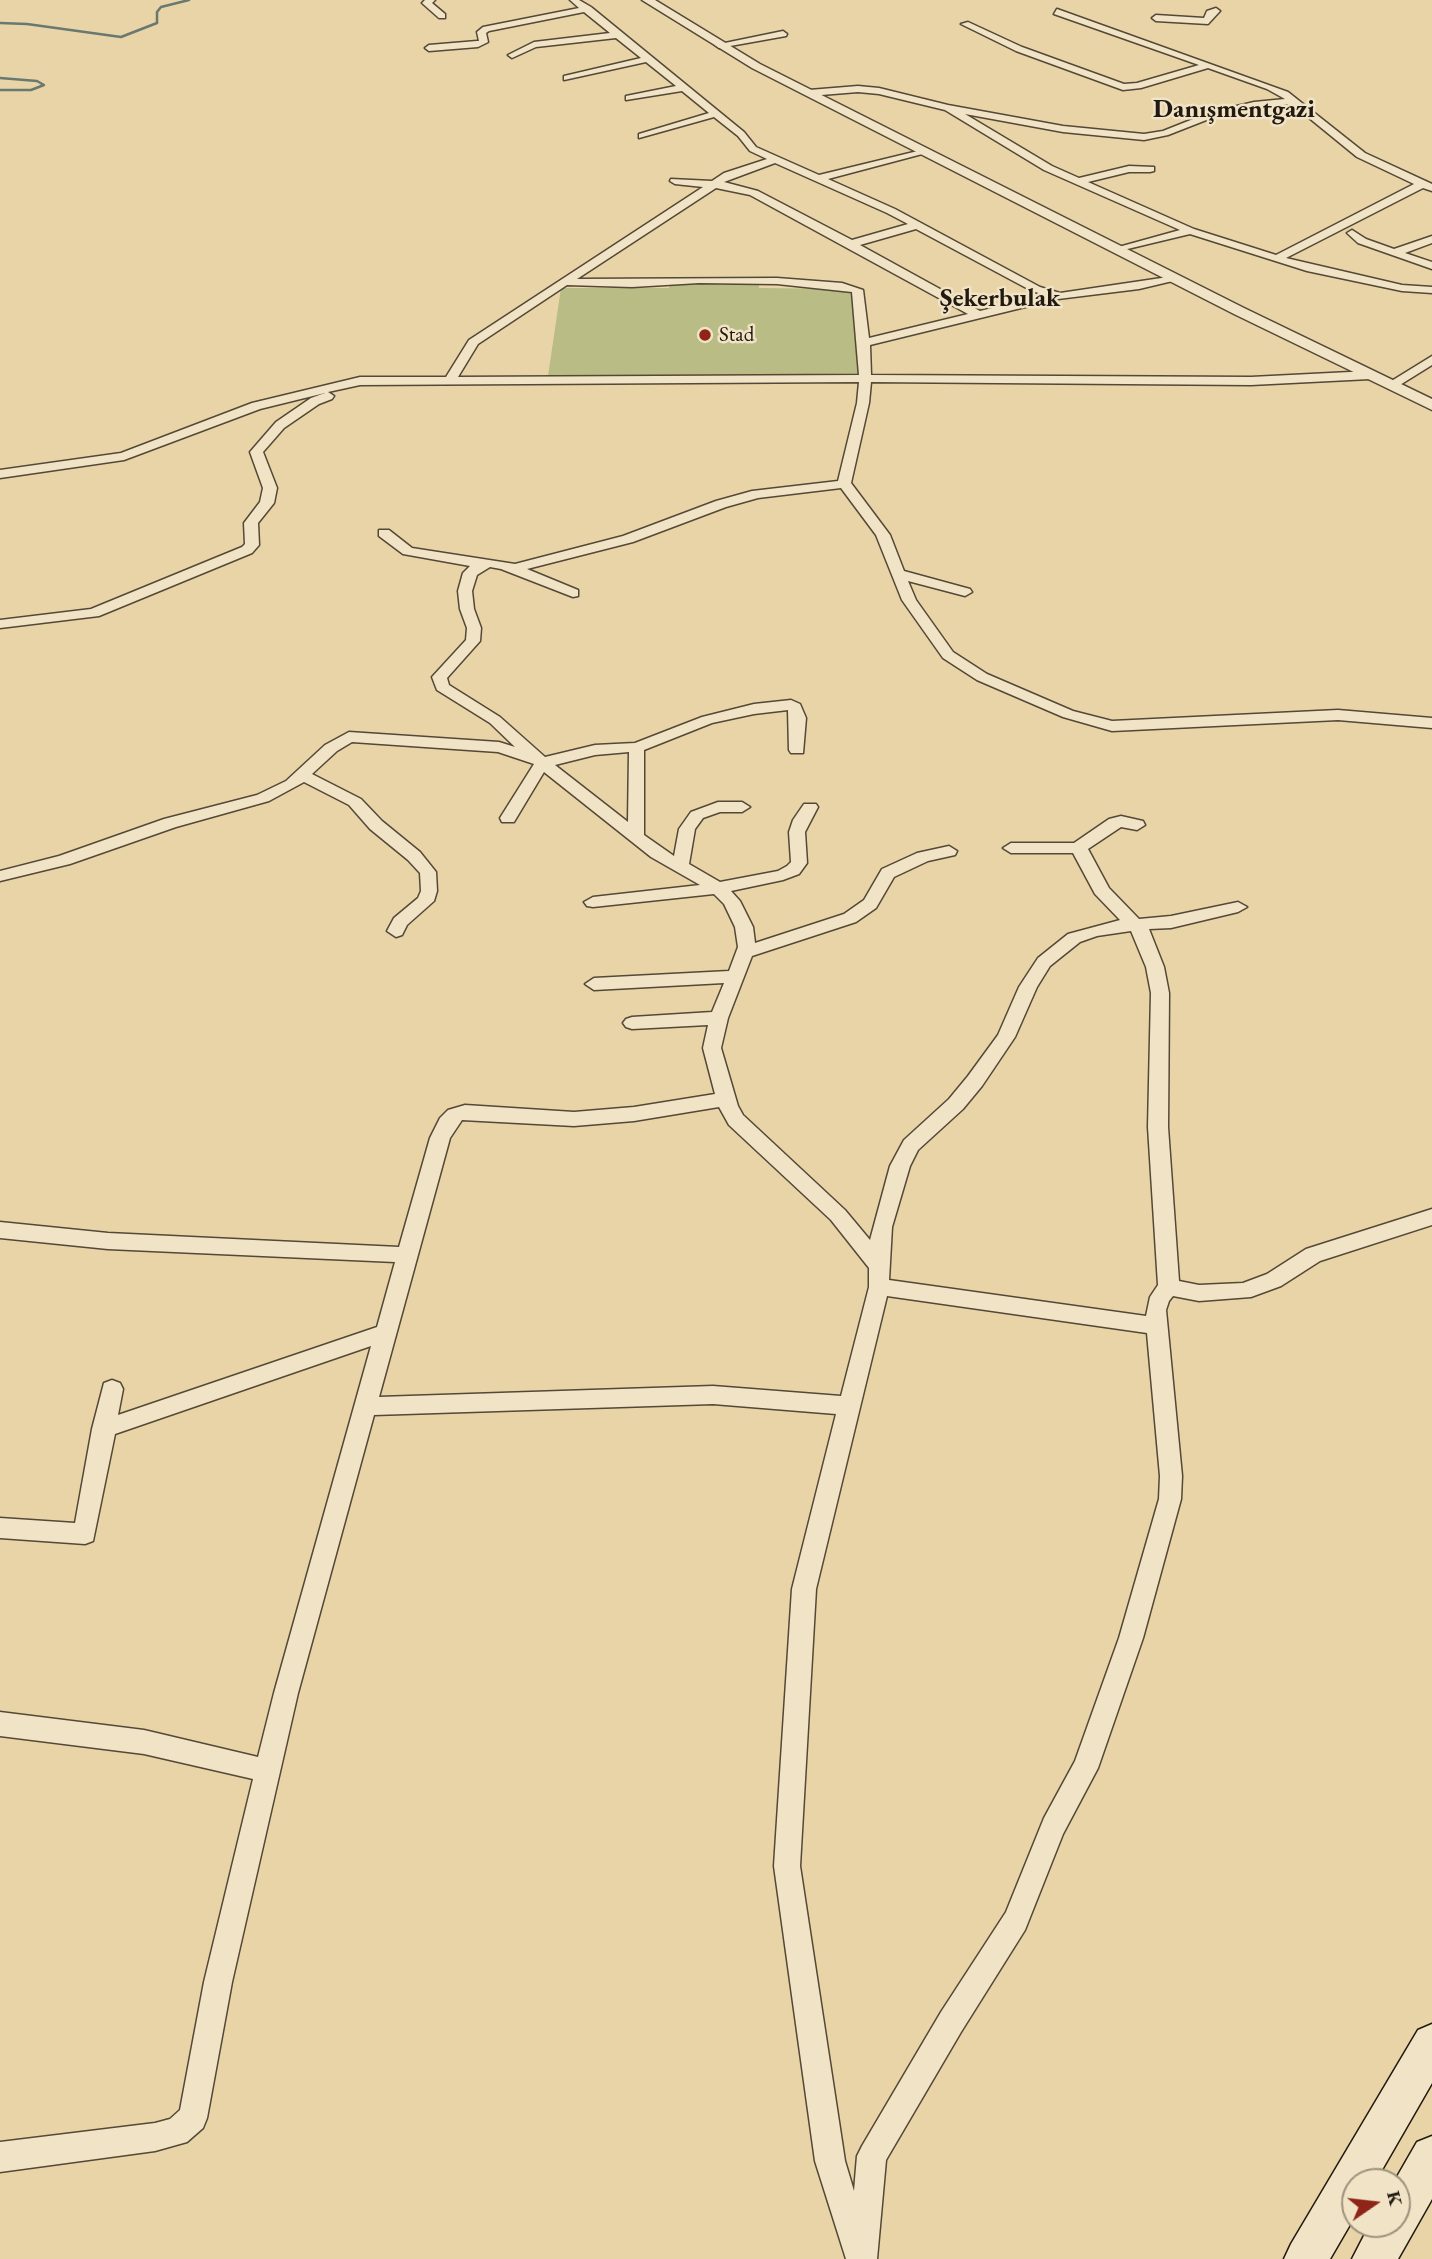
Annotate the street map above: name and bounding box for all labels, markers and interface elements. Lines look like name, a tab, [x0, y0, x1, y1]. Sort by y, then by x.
district label: Danışmentgazi	[1153, 94, 1315, 126]
district label: Şekerbulak	[940, 283, 1060, 315]
place label: Stad	[719, 322, 754, 348]
marker: Stad	[697, 327, 713, 343]
north arrow	[1341, 2168, 1411, 2238]
text: K	[1381, 2188, 1409, 2208]

